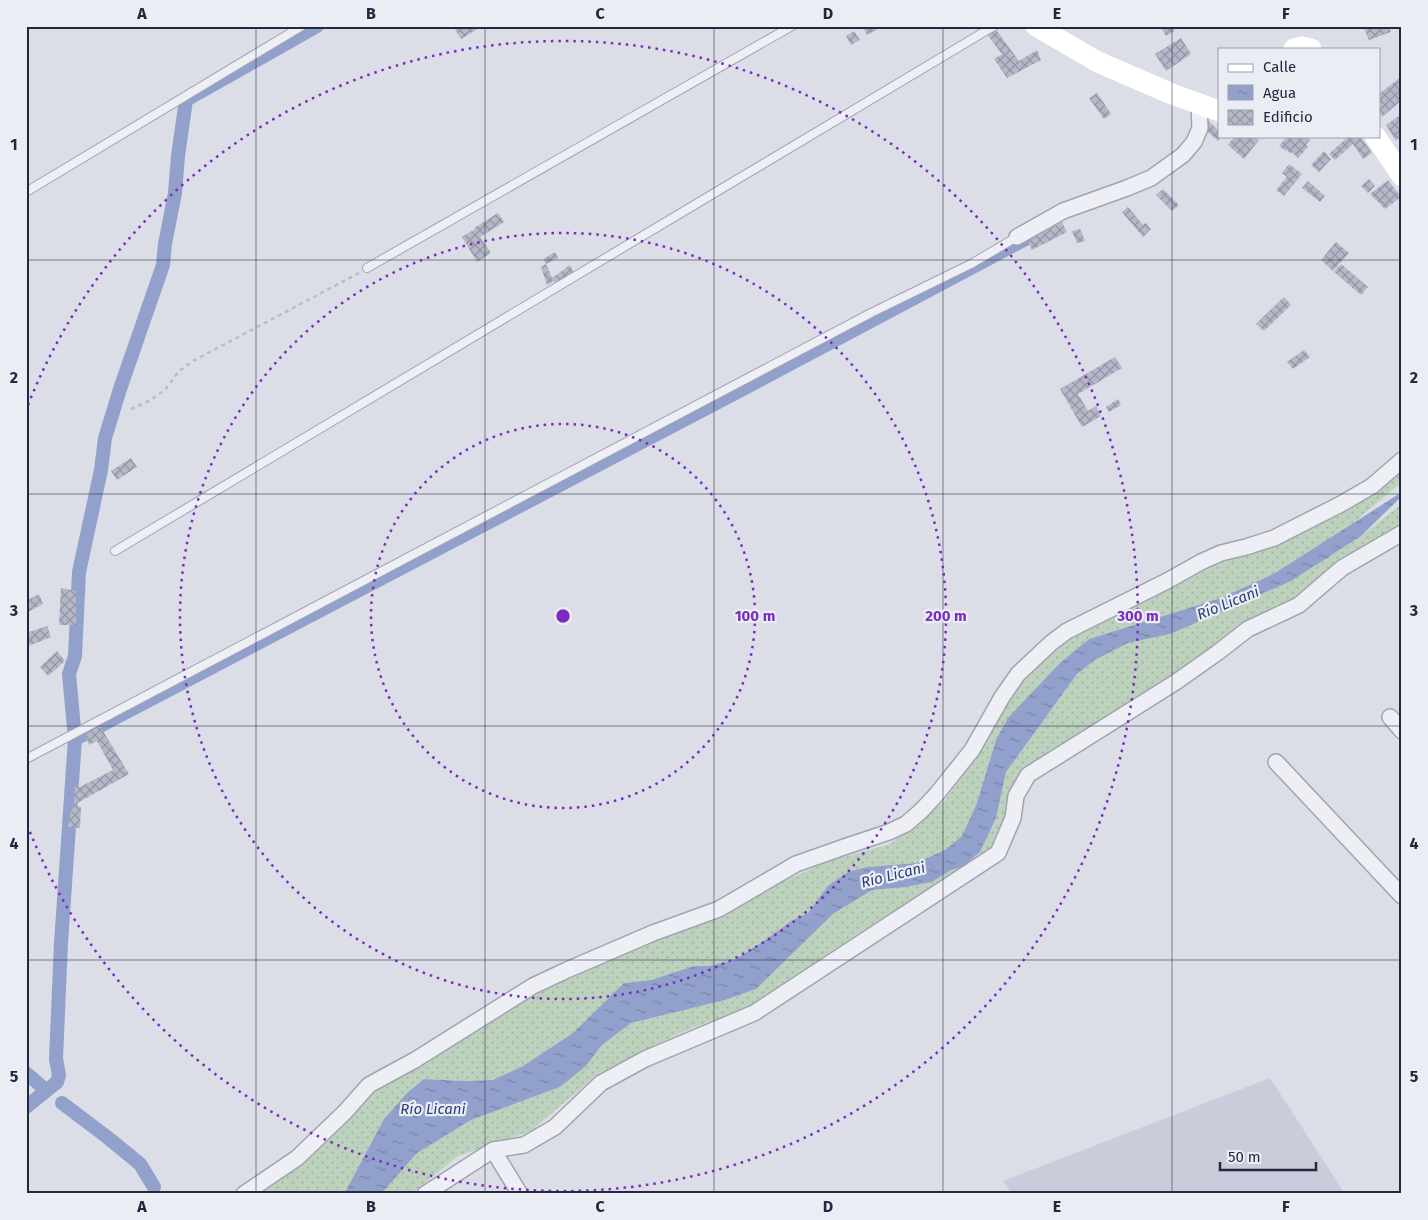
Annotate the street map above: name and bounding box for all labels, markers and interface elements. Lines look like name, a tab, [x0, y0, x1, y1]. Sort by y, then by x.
text: A	[136, 4, 147, 23]
text: B	[366, 4, 376, 23]
text: C	[595, 4, 605, 23]
text: D	[823, 4, 833, 23]
text: E	[1053, 4, 1061, 23]
text: F	[1282, 4, 1290, 23]
legend	[1218, 48, 1380, 138]
text: Calle	[1263, 58, 1296, 76]
text: Agua	[1263, 84, 1296, 102]
text: Edificio	[1263, 108, 1313, 126]
text: 1	[10, 135, 18, 154]
text: 1	[1410, 135, 1418, 154]
text: 2	[10, 368, 18, 387]
text: 2	[1410, 368, 1418, 387]
water label: Río Licani	[1194, 582, 1262, 624]
text: 3	[9, 601, 18, 620]
text: 3	[1409, 601, 1418, 620]
centre of rings	[554, 607, 572, 625]
text: 100 m	[735, 607, 775, 625]
text: 200 m	[925, 607, 967, 625]
text: 300 m	[1116, 607, 1159, 625]
text: 4	[9, 834, 19, 853]
text: 4	[1409, 834, 1419, 853]
water label: Río Licani	[859, 858, 927, 892]
text: 5	[10, 1067, 19, 1086]
text: 5	[1410, 1067, 1419, 1086]
water label: Río Licani	[400, 1100, 466, 1118]
scale bar	[1220, 1140, 1317, 1172]
text: 50 m	[1228, 1148, 1261, 1166]
text: A	[136, 1197, 147, 1216]
text: B	[366, 1197, 376, 1216]
text: C	[595, 1197, 605, 1216]
text: D	[823, 1197, 833, 1216]
text: E	[1053, 1197, 1061, 1216]
text: F	[1282, 1197, 1290, 1216]

